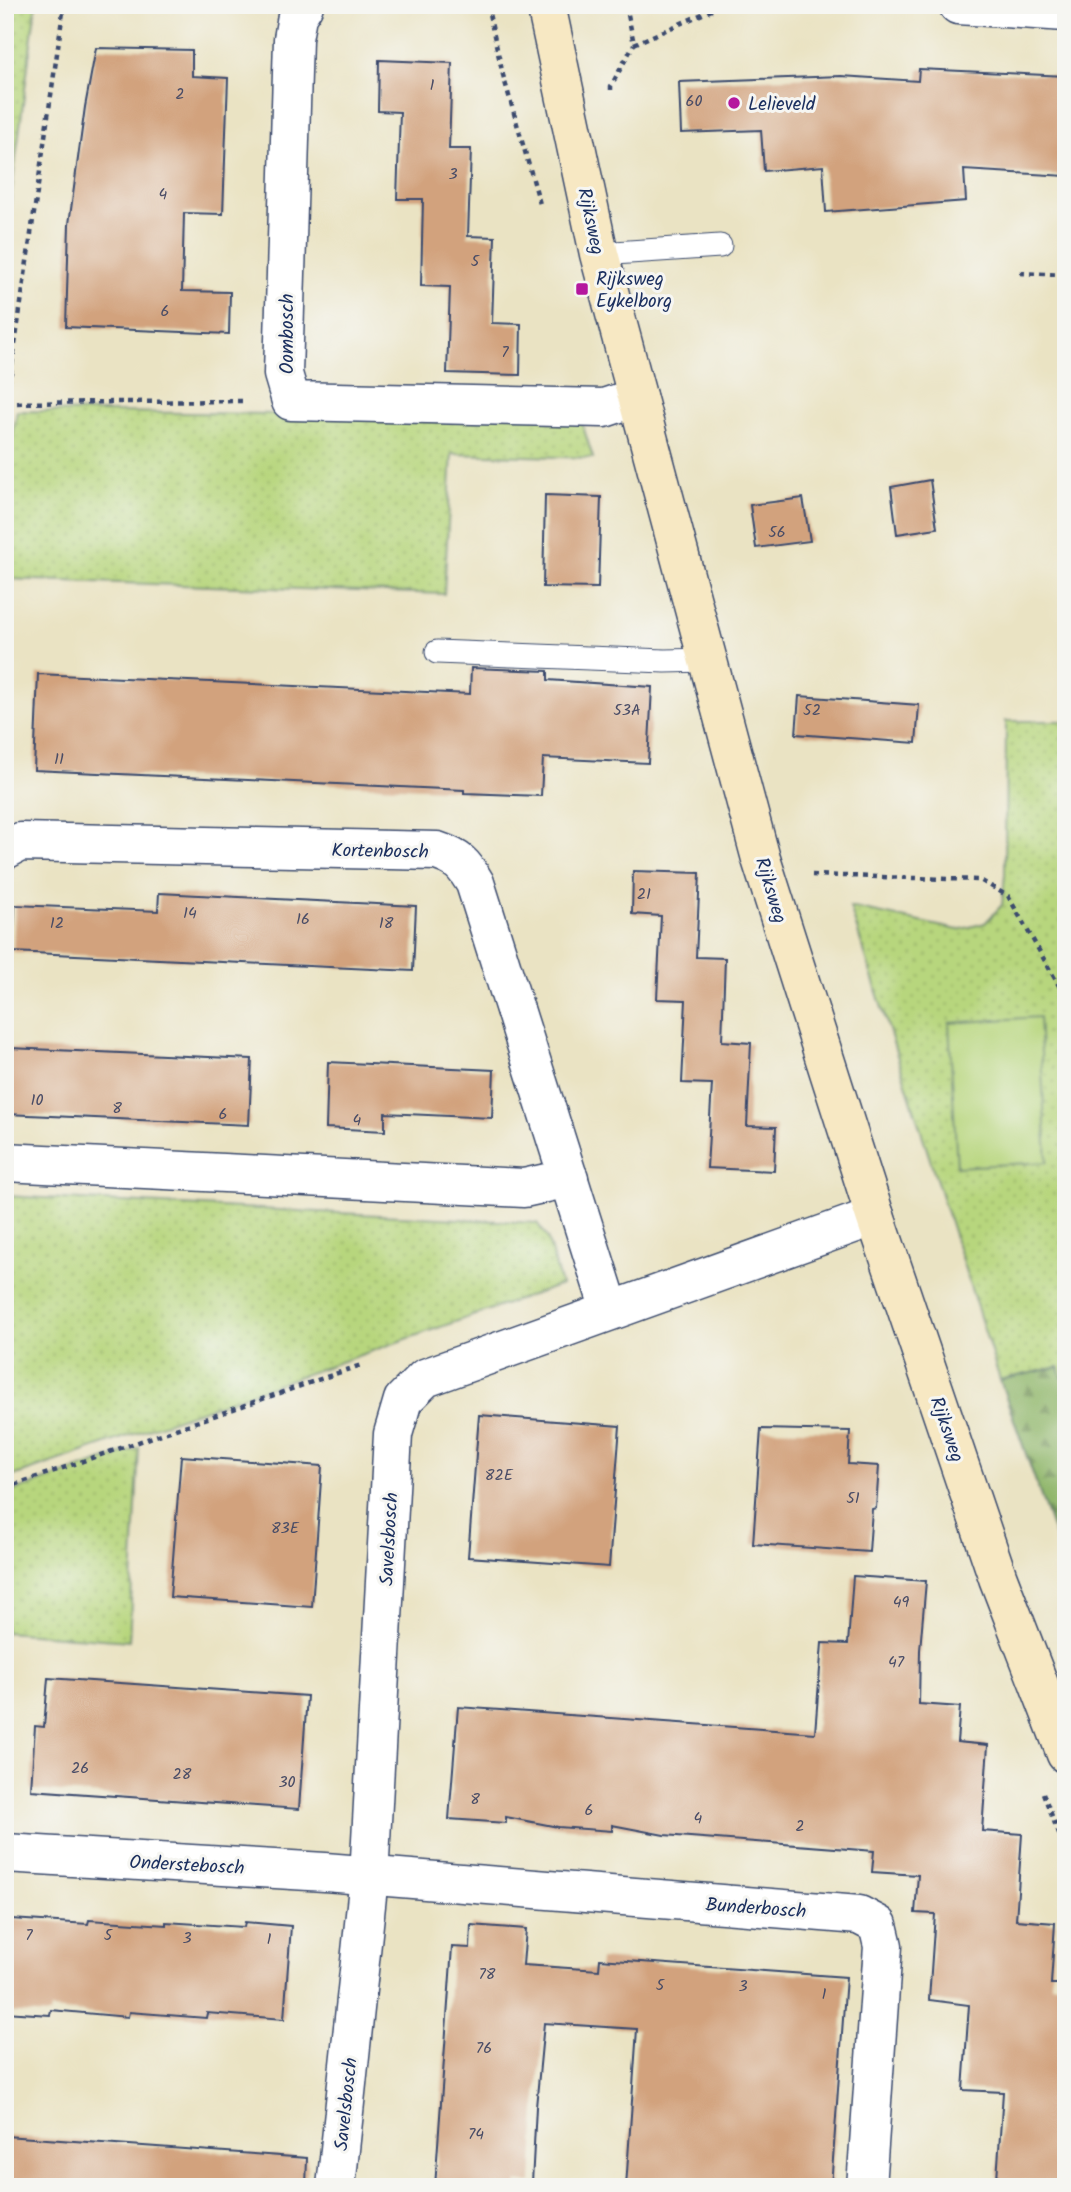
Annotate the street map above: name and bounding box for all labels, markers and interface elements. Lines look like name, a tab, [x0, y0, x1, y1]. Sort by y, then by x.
house number: 1	[429, 73, 435, 98]
house number: 2	[175, 82, 185, 107]
house number: 60	[686, 89, 702, 114]
place label: Lelieveld	[748, 90, 816, 120]
marker: Lelieveld	[726, 95, 742, 111]
house number: 3	[448, 162, 458, 187]
house number: 4	[159, 182, 168, 207]
street label: Rijksweg	[568, 185, 612, 258]
house number: 5	[471, 249, 481, 274]
place label: Rijksweg Eykelborg	[596, 265, 672, 317]
marker: Rijksweg Eykelborg	[574, 281, 590, 297]
street label: Oombosch	[273, 294, 303, 374]
house number: 6	[161, 299, 169, 324]
house number: 7	[501, 340, 509, 365]
house number: 56	[768, 520, 786, 545]
house number: 53A	[613, 698, 641, 723]
house number: 52	[803, 698, 821, 723]
house number: 11	[54, 747, 64, 772]
street label: Kortenbosch	[331, 836, 429, 868]
street label: Rijksweg	[746, 854, 794, 927]
house number: 21	[637, 882, 651, 907]
house number: 14	[183, 901, 197, 926]
house number: 16	[296, 907, 310, 932]
house number: 12	[50, 911, 64, 936]
house number: 18	[379, 911, 394, 936]
house number: 10	[30, 1088, 44, 1113]
house number: 8	[112, 1096, 122, 1121]
house number: 6	[219, 1102, 227, 1127]
house number: 4	[353, 1108, 362, 1133]
street label: Rijksweg	[921, 1393, 971, 1467]
house number: 82E	[485, 1463, 514, 1488]
house number: 51	[846, 1486, 860, 1511]
street label: Savelsbosch	[373, 1492, 407, 1587]
house number: 83E	[271, 1516, 300, 1541]
house number: 49	[893, 1590, 910, 1615]
house number: 47	[888, 1650, 905, 1675]
house number: 26	[71, 1756, 89, 1781]
house number: 28	[173, 1762, 192, 1787]
house number: 30	[278, 1770, 296, 1795]
house number: 8	[470, 1787, 480, 1812]
house number: 6	[585, 1798, 593, 1823]
house number: 4	[694, 1806, 703, 1831]
house number: 2	[795, 1814, 805, 1839]
street label: Onderstebosch	[128, 1848, 245, 1884]
street label: Bunderbosch	[704, 1891, 807, 1927]
house number: 7	[25, 1923, 33, 1948]
house number: 5	[104, 1923, 114, 1948]
house number: 3	[182, 1926, 192, 1951]
house number: 1	[266, 1927, 272, 1952]
house number: 78	[478, 1962, 496, 1987]
house number: 5	[656, 1973, 666, 1998]
house number: 3	[738, 1974, 748, 1999]
house number: 1	[821, 1982, 827, 2007]
house number: 76	[476, 2036, 492, 2061]
street label: Savelsbosch	[327, 2056, 367, 2152]
house number: 74	[468, 2122, 484, 2147]

